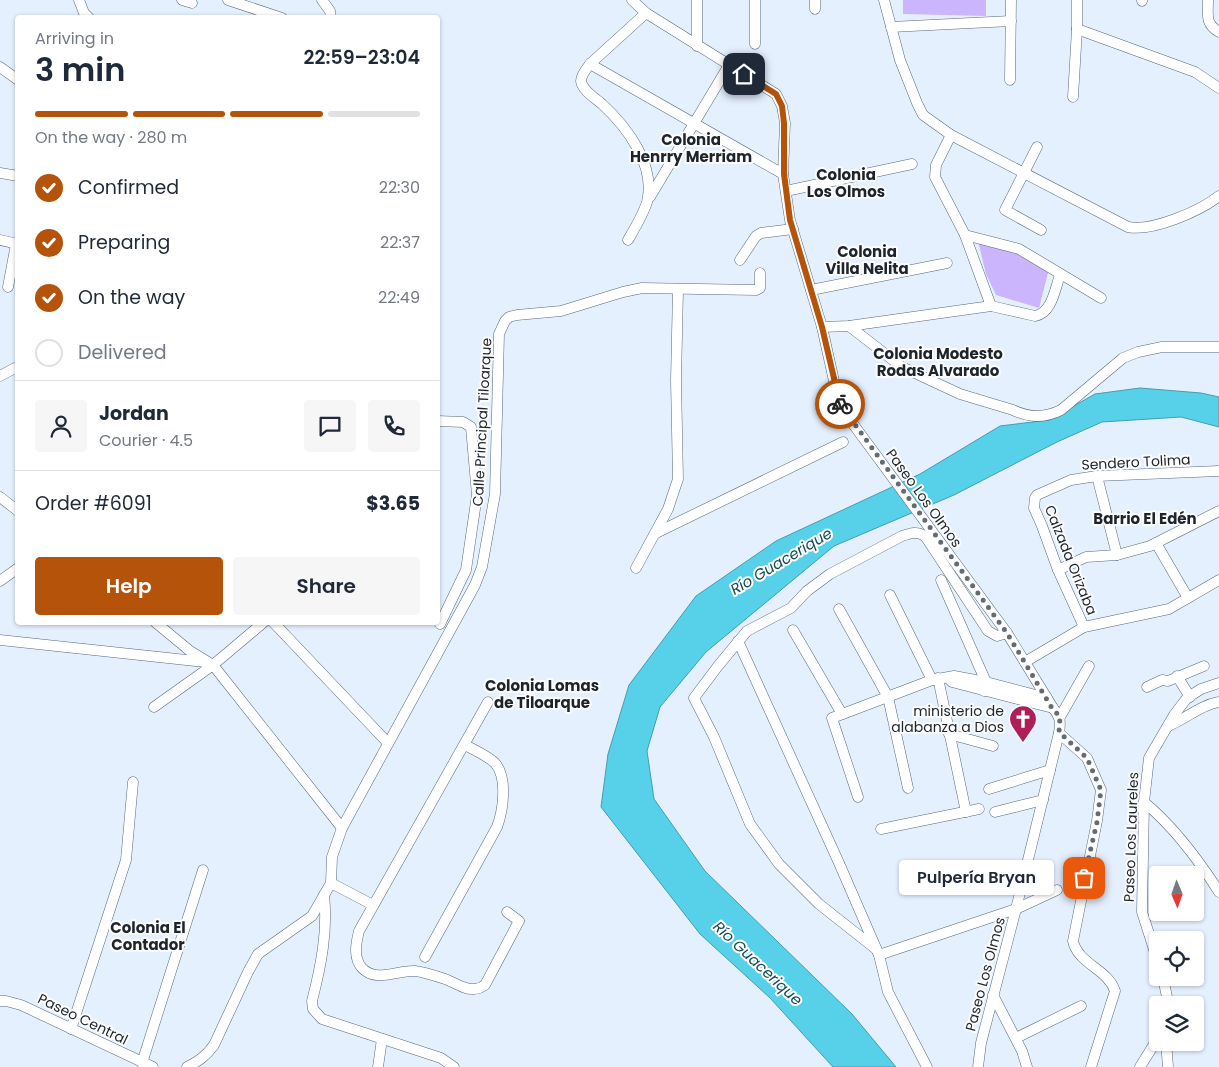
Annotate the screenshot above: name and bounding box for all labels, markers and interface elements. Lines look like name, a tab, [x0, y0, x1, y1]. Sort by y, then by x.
text: Arriving in	[35, 27, 114, 50]
text: 22:59–23:04	[304, 44, 420, 71]
text: 3 min	[35, 47, 125, 92]
pin	[723, 53, 765, 95]
icon: home	[730, 60, 758, 88]
text: On the way · 280 m	[35, 126, 187, 149]
district label: Colonia Henrry Merriam	[630, 129, 752, 167]
district label: Colonia Los Olmos	[807, 164, 885, 202]
icon: check	[35, 174, 63, 202]
text: Confirmed	[78, 174, 179, 201]
text: 22:30	[379, 176, 420, 199]
icon: check	[35, 229, 63, 257]
text: Preparing	[78, 229, 170, 256]
text: 22:37	[380, 231, 420, 254]
district label: Colonia Villa Nelita	[825, 241, 909, 279]
icon: check	[35, 284, 63, 312]
text: On the way	[78, 284, 185, 311]
text: 22:49	[378, 286, 420, 309]
street label: Calle Principal Tiloarque	[468, 337, 496, 507]
text: Delivered	[78, 339, 167, 366]
district label: Colonia Modesto Rodas Alvarado	[873, 343, 1003, 381]
courier	[815, 379, 865, 429]
icon: bike	[826, 390, 854, 418]
button: person	[35, 400, 87, 452]
text: Jordan	[99, 400, 169, 427]
button: chat	[304, 400, 356, 452]
button: phone	[368, 400, 420, 452]
text: Courier · 4.5	[99, 429, 193, 452]
street label: Paseo Los Olmos	[881, 445, 967, 551]
street label: Sendero Tolima	[1081, 449, 1191, 475]
text: Order #6091	[35, 490, 152, 517]
text: $3.65	[366, 490, 420, 517]
street label: Calzada Orizaba	[1040, 502, 1102, 618]
district label: Barrio El Edén	[1093, 508, 1197, 529]
water label: Río Guacerique	[726, 522, 836, 600]
button: Help	[35, 557, 223, 615]
button: Share	[233, 557, 420, 615]
district label: Colonia Lomas de Tiloarque	[485, 675, 599, 713]
place label: ministerio de alabanza a Dios	[891, 701, 1004, 737]
church icon: ministerio de alabanza a Dios	[1008, 704, 1038, 743]
street label: Paseo Los Laureles	[1119, 772, 1143, 902]
pin	[1063, 857, 1105, 899]
callout: Pulpería Bryan	[899, 860, 1054, 896]
icon: bag	[1070, 864, 1098, 892]
text: Pulpería Bryan	[917, 866, 1036, 889]
north arrow	[1149, 866, 1204, 921]
map controls	[1149, 866, 1204, 1051]
street label: Paseo Los Olmos	[960, 915, 1010, 1033]
water label: Río Guacerique	[709, 916, 807, 1010]
district label: Colonia El Contador	[110, 917, 186, 955]
button: locate	[1149, 931, 1204, 986]
street label: Paseo Central	[35, 989, 131, 1049]
button: layers	[1149, 996, 1204, 1051]

